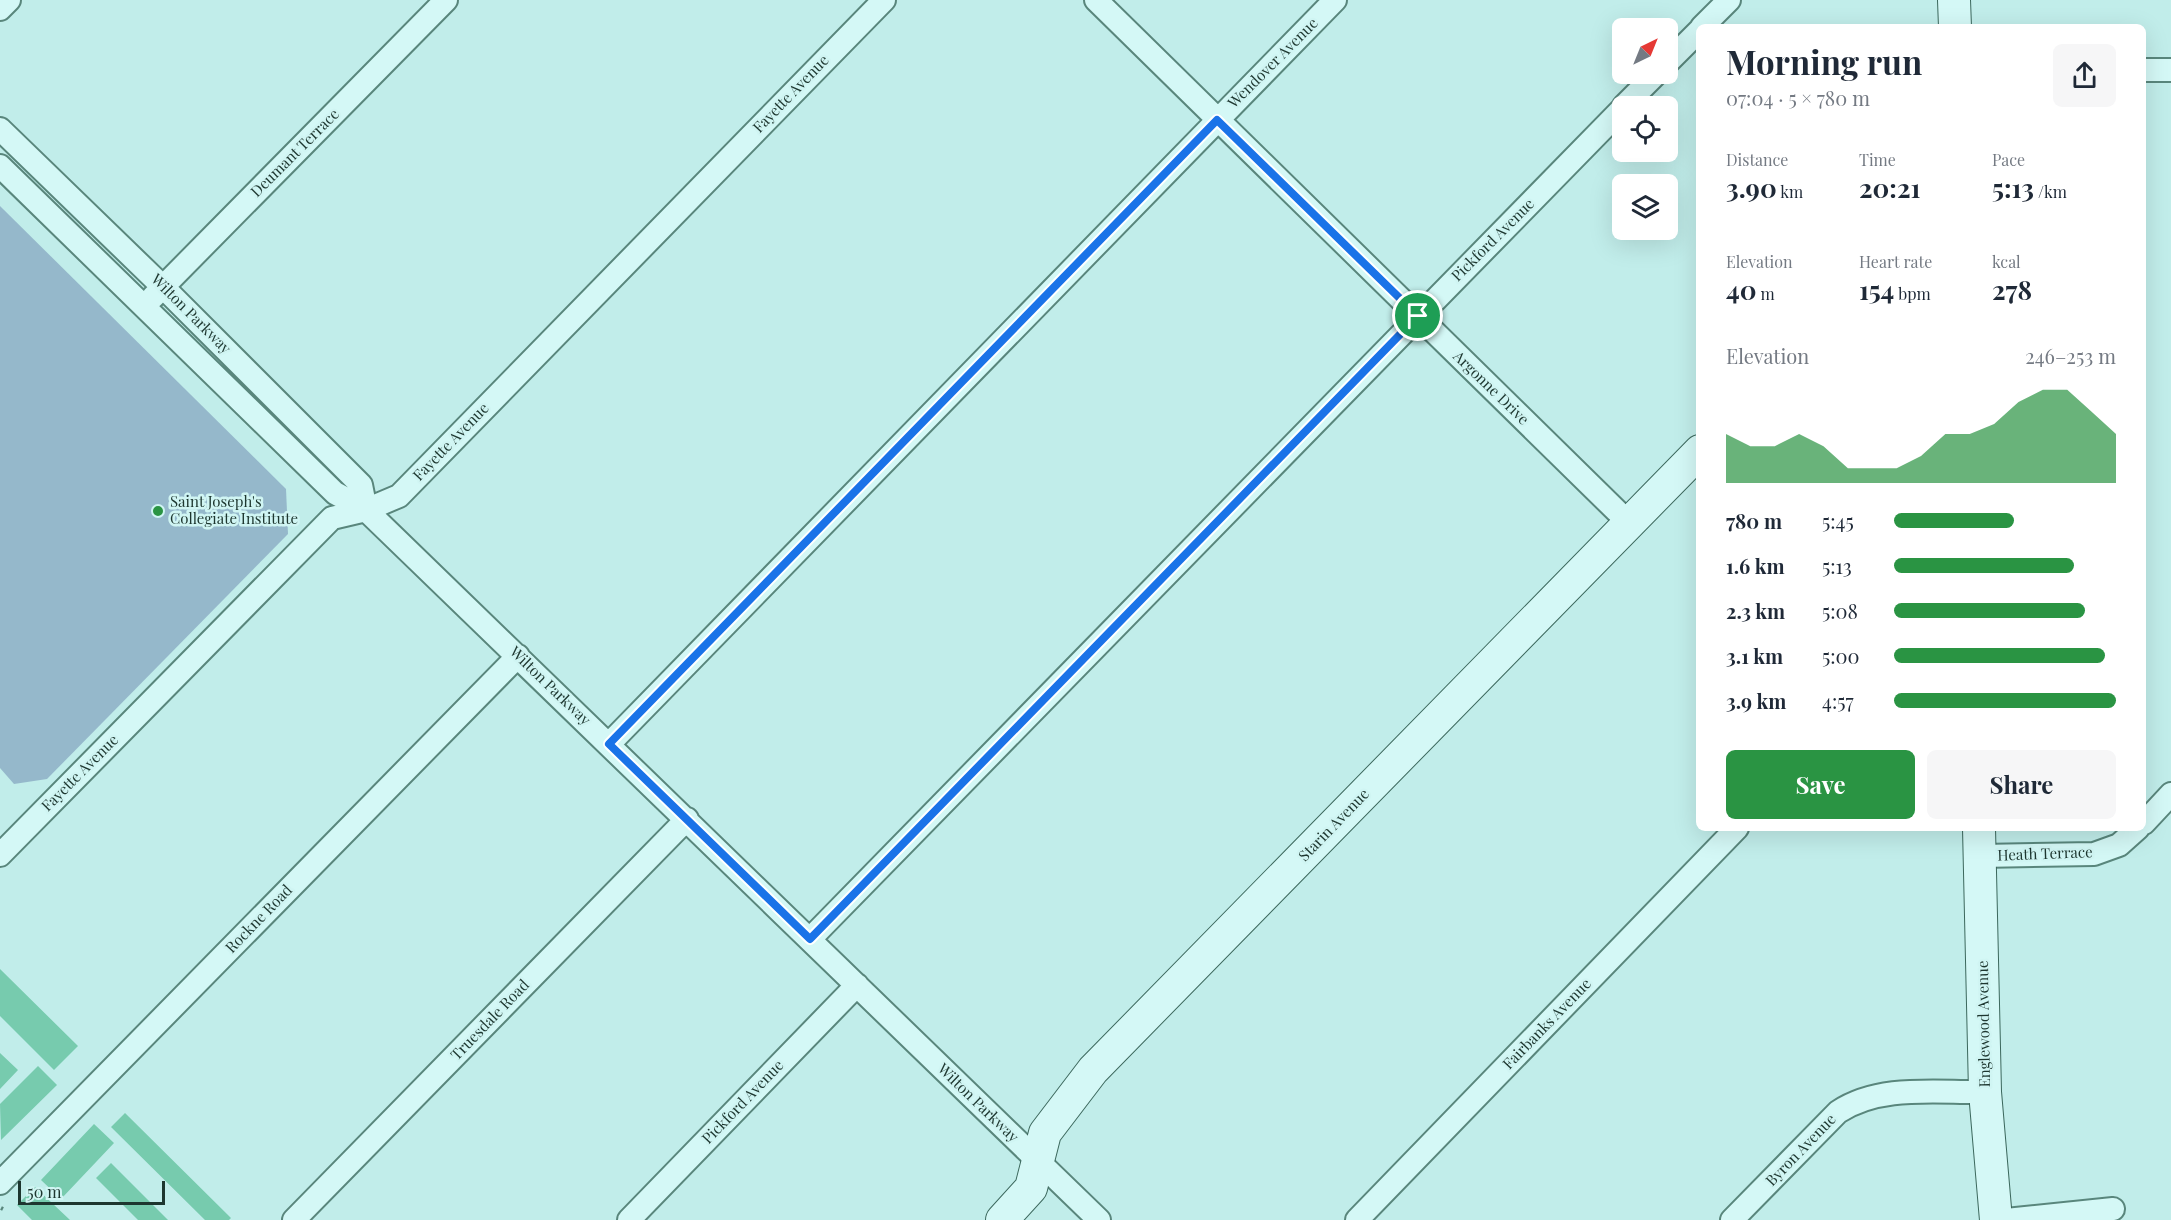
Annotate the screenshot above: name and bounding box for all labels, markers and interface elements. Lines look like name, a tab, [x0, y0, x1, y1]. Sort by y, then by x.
street label: Wendover Avenue	[1222, 13, 1322, 112]
north arrow	[1612, 18, 1678, 84]
map controls	[1612, 18, 1678, 240]
text: Morning run	[1726, 39, 1922, 83]
button: share	[2053, 44, 2116, 107]
street label: Fayette Avenue	[748, 50, 833, 137]
text: 07:04 · 5 × 780 m	[1726, 84, 1870, 111]
button: locate	[1612, 96, 1678, 162]
street label: Deumant Terrace	[246, 104, 343, 201]
text: Distance	[1726, 149, 1788, 170]
text: Time	[1859, 149, 1896, 170]
text: Pace	[1992, 149, 2025, 170]
text: 3.90	[1726, 170, 1777, 205]
text: 20:21	[1859, 170, 1920, 205]
text: 5:13	[1992, 170, 2034, 205]
button: layers	[1612, 174, 1678, 240]
text: km	[1777, 181, 1803, 202]
text: /km	[2034, 181, 2067, 202]
street label: Pickford Avenue	[1447, 194, 1538, 285]
text: Elevation	[1726, 251, 1793, 272]
text: Heart rate	[1859, 251, 1932, 272]
text: kcal	[1992, 251, 2021, 272]
street label: Wilton Parkway	[147, 268, 236, 358]
text: 40	[1726, 272, 1757, 307]
text: 154	[1859, 272, 1894, 307]
text: 278	[1992, 272, 2032, 307]
text: m	[1757, 283, 1775, 304]
text: bpm	[1894, 283, 1931, 304]
pin	[1392, 290, 1443, 341]
icon: arrive	[1401, 299, 1434, 332]
text: Elevation	[1726, 342, 1809, 369]
text: 246–253 m	[2025, 342, 2116, 369]
street label: Argonne Drive	[1449, 345, 1534, 429]
street label: Fayette Avenue	[408, 398, 493, 485]
place label: Saint Joseph's Collegiate Institute	[170, 491, 298, 528]
marker: Saint Joseph's Collegiate Institute	[151, 504, 165, 518]
text: 780 m	[1726, 507, 1782, 534]
text: 5:45	[1822, 507, 1854, 534]
text: 1.6 km	[1726, 552, 1785, 579]
text: 5:13	[1822, 552, 1852, 579]
text: 2.3 km	[1726, 597, 1785, 624]
text: 5:08	[1822, 597, 1858, 624]
street label: Wilton Parkway	[505, 641, 596, 729]
text: 3.1 km	[1726, 642, 1783, 669]
text: 5:00	[1822, 642, 1860, 669]
text: 3.9 km	[1726, 687, 1786, 714]
text: 4:57	[1822, 687, 1854, 714]
street label: Fayette Avenue	[36, 729, 122, 815]
button: Save	[1726, 750, 1915, 819]
button: Share	[1927, 750, 2116, 819]
street label: Starin Avenue	[1294, 784, 1373, 865]
street label: Heath Terrace	[1997, 841, 2093, 865]
street label: Rockne Road	[221, 880, 296, 957]
street label: Englewood Avenue	[1972, 960, 1994, 1088]
street label: Truesdale Road	[446, 974, 533, 1064]
street label: Fairbanks Avenue	[1498, 974, 1595, 1073]
street label: Pickford Avenue	[697, 1055, 788, 1148]
street label: Wilton Parkway	[933, 1058, 1024, 1146]
street label: Byron Avenue	[1761, 1109, 1840, 1190]
scale bar	[18, 1178, 165, 1206]
text: 50 m	[27, 1181, 61, 1202]

